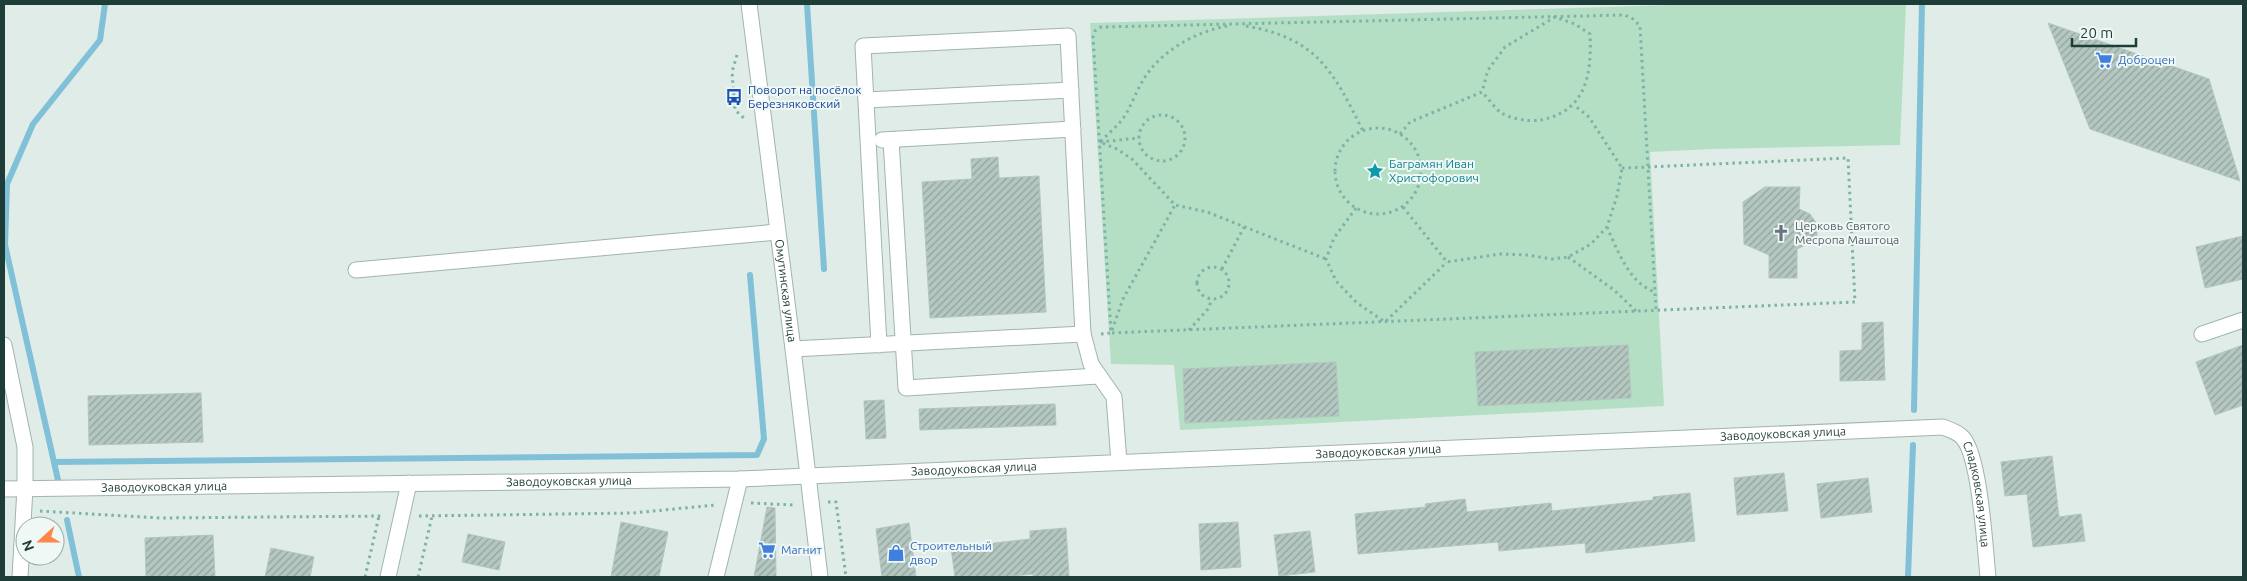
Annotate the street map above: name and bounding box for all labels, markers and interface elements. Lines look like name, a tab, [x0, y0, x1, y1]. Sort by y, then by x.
scale bar	[2072, 15, 2136, 47]
text: 20 m	[2080, 24, 2113, 41]
supermarket icon: Доброцен	[2094, 50, 2114, 70]
place label: Доброцен	[2118, 53, 2175, 66]
place label: Поворот на посёлок Березняковский	[748, 83, 861, 110]
bus stop icon: Поворот на посёлок Березняковский	[724, 87, 744, 107]
place label: Баграмян Иван Христофорович	[1389, 157, 1479, 184]
place icon: Баграмян Иван Христофорович	[1365, 161, 1385, 181]
place label: Церковь Святого Месропа Маштоца	[1795, 219, 1899, 246]
church icon: Церковь Святого Месропа Маштоца	[1771, 223, 1791, 243]
street label: Омутинская улица	[773, 238, 799, 343]
street label: Заводоуковская улица	[1720, 424, 1846, 443]
street label: Сладковская улица	[1961, 439, 1992, 548]
street label: Заводоуковская улица	[1315, 442, 1442, 460]
street label: Заводоуковская улица	[910, 459, 1037, 478]
street label: Заводоуковская улица	[506, 473, 632, 488]
street label: Заводоуковская улица	[101, 479, 227, 494]
north arrow	[15, 516, 65, 566]
text: N	[19, 538, 37, 553]
place label: Строительный двор	[910, 539, 992, 566]
supermarket icon: Магнит	[757, 540, 777, 560]
place label: Магнит	[781, 543, 823, 556]
shop icon: Строительный двор	[886, 543, 906, 563]

